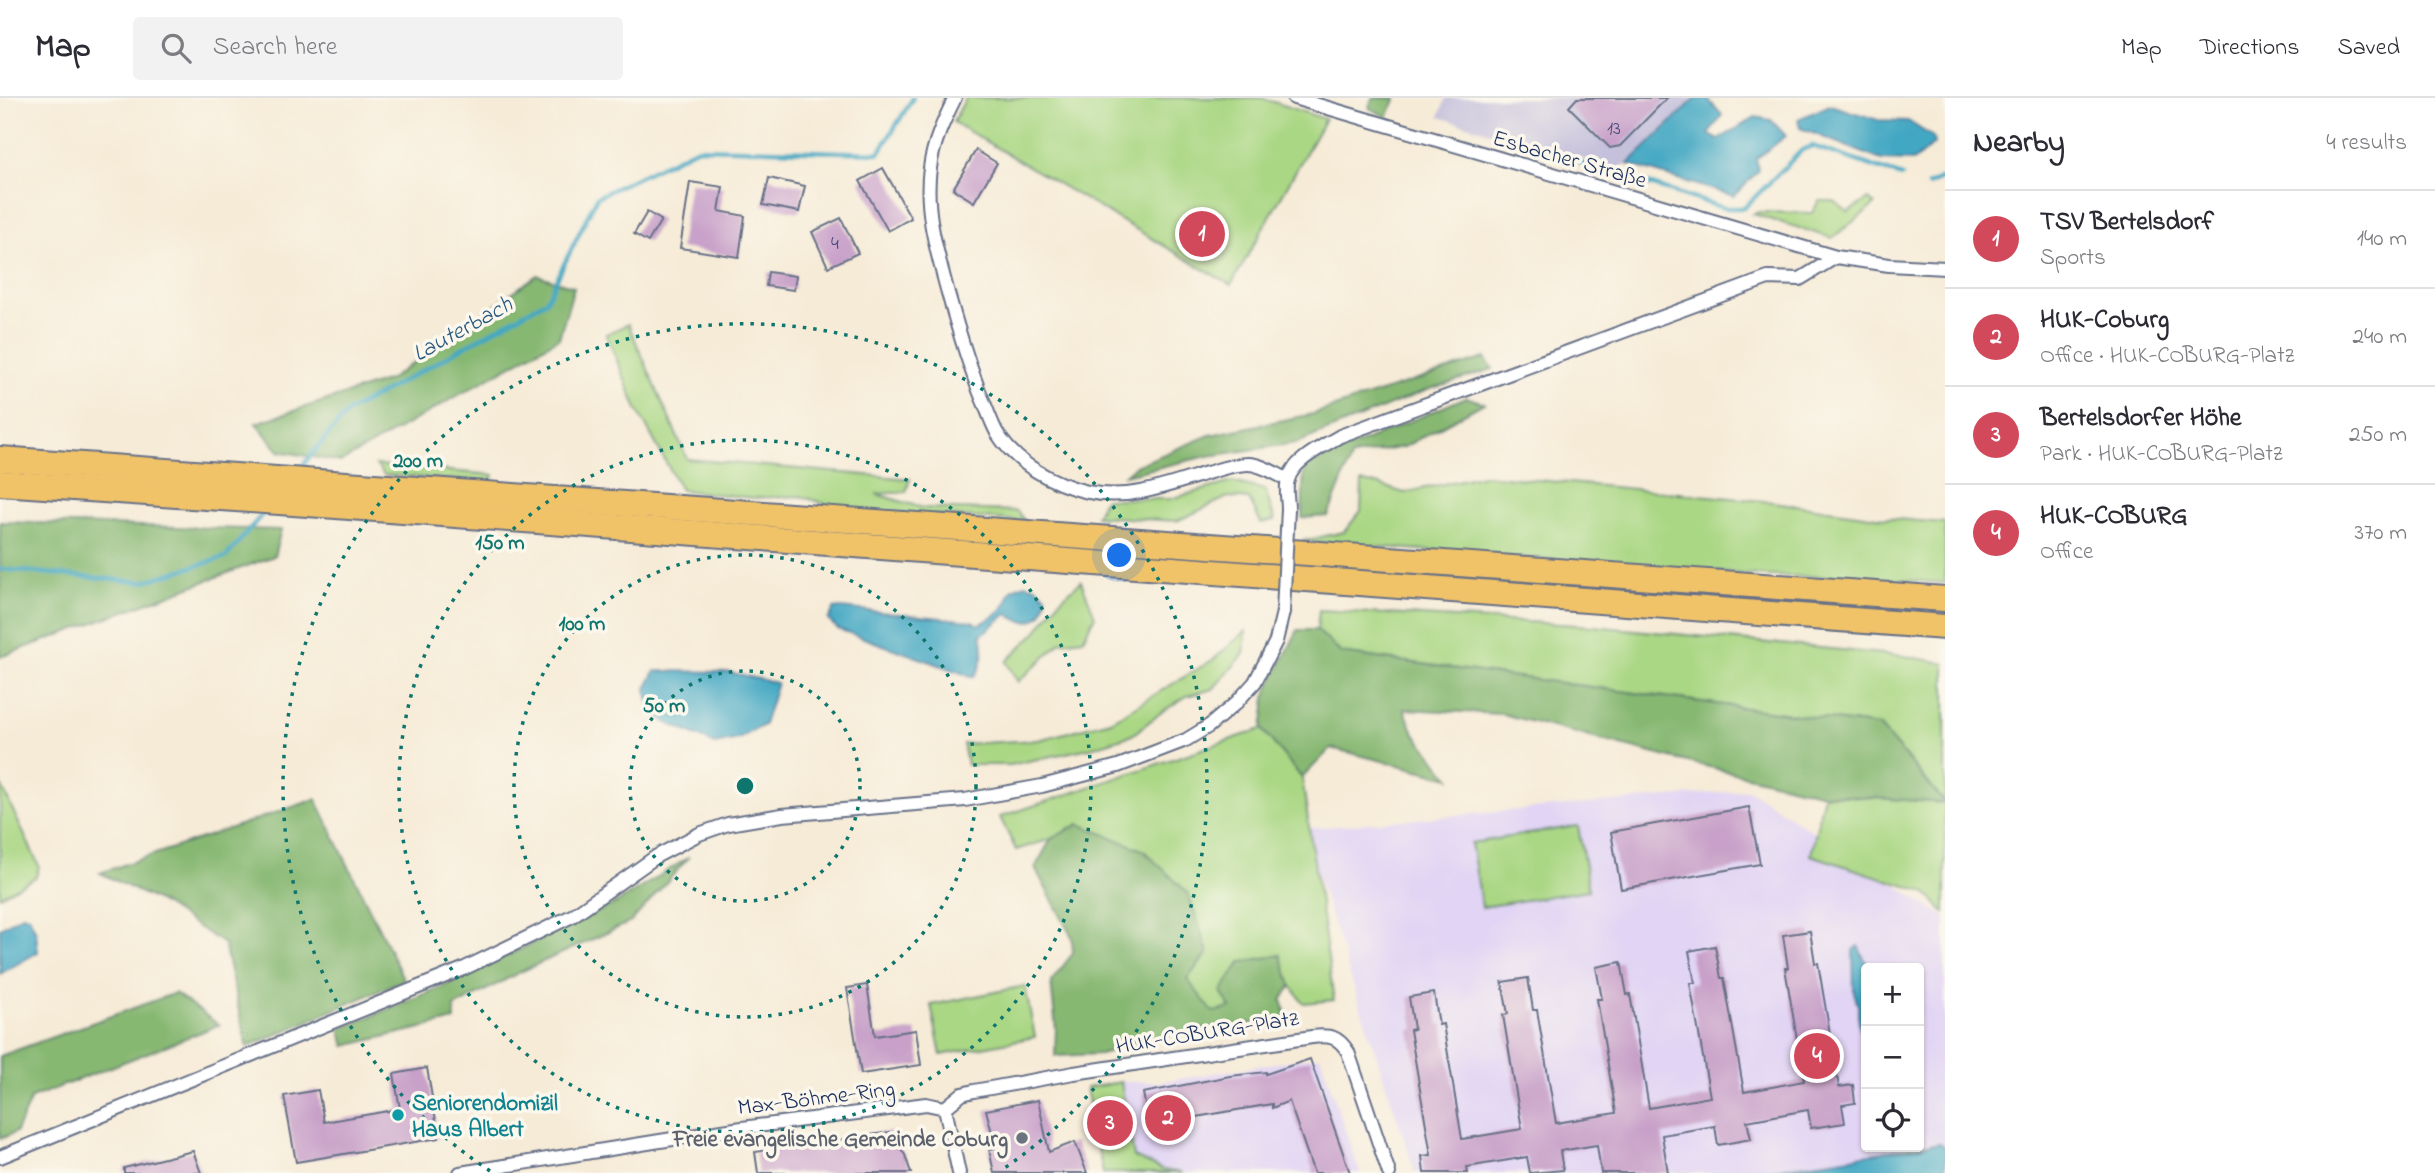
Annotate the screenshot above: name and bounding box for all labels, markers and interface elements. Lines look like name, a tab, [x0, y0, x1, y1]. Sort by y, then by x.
search box	[133, 17, 623, 80]
text: Map	[35, 24, 91, 72]
icon: search	[157, 29, 195, 67]
text: Search here	[213, 29, 337, 67]
text: Map	[2121, 31, 2162, 66]
text: Directions	[2200, 31, 2299, 66]
text: Saved	[2337, 31, 2400, 66]
house number: 13	[1607, 116, 1621, 143]
text: Nearby	[1973, 122, 2065, 166]
street label: Esbacher Straße	[1488, 123, 1651, 198]
text: 4 results	[2326, 127, 2407, 160]
text: TSV Bertelsdorf	[2040, 204, 2214, 242]
pin: 1	[1179, 208, 1225, 260]
text: 1	[1992, 223, 2000, 256]
text: 140 m	[2357, 223, 2407, 256]
house number: 4	[831, 231, 839, 258]
text: Sports	[2040, 242, 2106, 275]
water label: Lauterbach	[407, 288, 520, 372]
text: HUK-Coburg	[2040, 302, 2169, 340]
text: 2	[1990, 321, 2002, 354]
text: 240 m	[2353, 321, 2407, 354]
text: Office · HUK-COBURG-Platz	[2040, 340, 2294, 373]
text: Bertelsdorfer Höhe	[2040, 400, 2242, 438]
text: 3	[1991, 419, 2001, 452]
text: 250 m	[2349, 419, 2407, 452]
text: Park · HUK-COBURG-Platz	[2040, 438, 2283, 471]
text: 200 m	[392, 447, 443, 477]
text: HUK-COBURG	[2040, 498, 2188, 536]
text: 4	[1991, 517, 2001, 550]
text: 370 m	[2354, 517, 2407, 550]
text: 150 m	[475, 529, 525, 559]
text: Office	[2040, 536, 2093, 569]
your location	[1102, 538, 1136, 572]
text: 100 m	[559, 610, 605, 640]
text: 50 m	[643, 692, 685, 722]
centre of rings	[733, 774, 757, 798]
map controls	[1861, 963, 1924, 1152]
button: +	[1861, 963, 1924, 1026]
street label: HUK-COBURG-Platz	[1114, 1003, 1302, 1064]
button: −	[1861, 1026, 1924, 1089]
pin: 4	[1794, 1030, 1840, 1082]
street label: Max-Böhme-Ring	[736, 1073, 897, 1126]
place label: Seniorendomizil Haus Albert	[412, 1088, 558, 1147]
button: locate	[1861, 1089, 1924, 1152]
pin: 2	[1145, 1092, 1191, 1144]
pin: 3	[1087, 1097, 1133, 1149]
marker: Seniorendomizil Haus Albert	[390, 1107, 406, 1123]
place label: Freie evangelische Gemeinde Coburg	[672, 1124, 1008, 1159]
marker: Freie evangelische Gemeinde Coburg	[1014, 1130, 1030, 1146]

